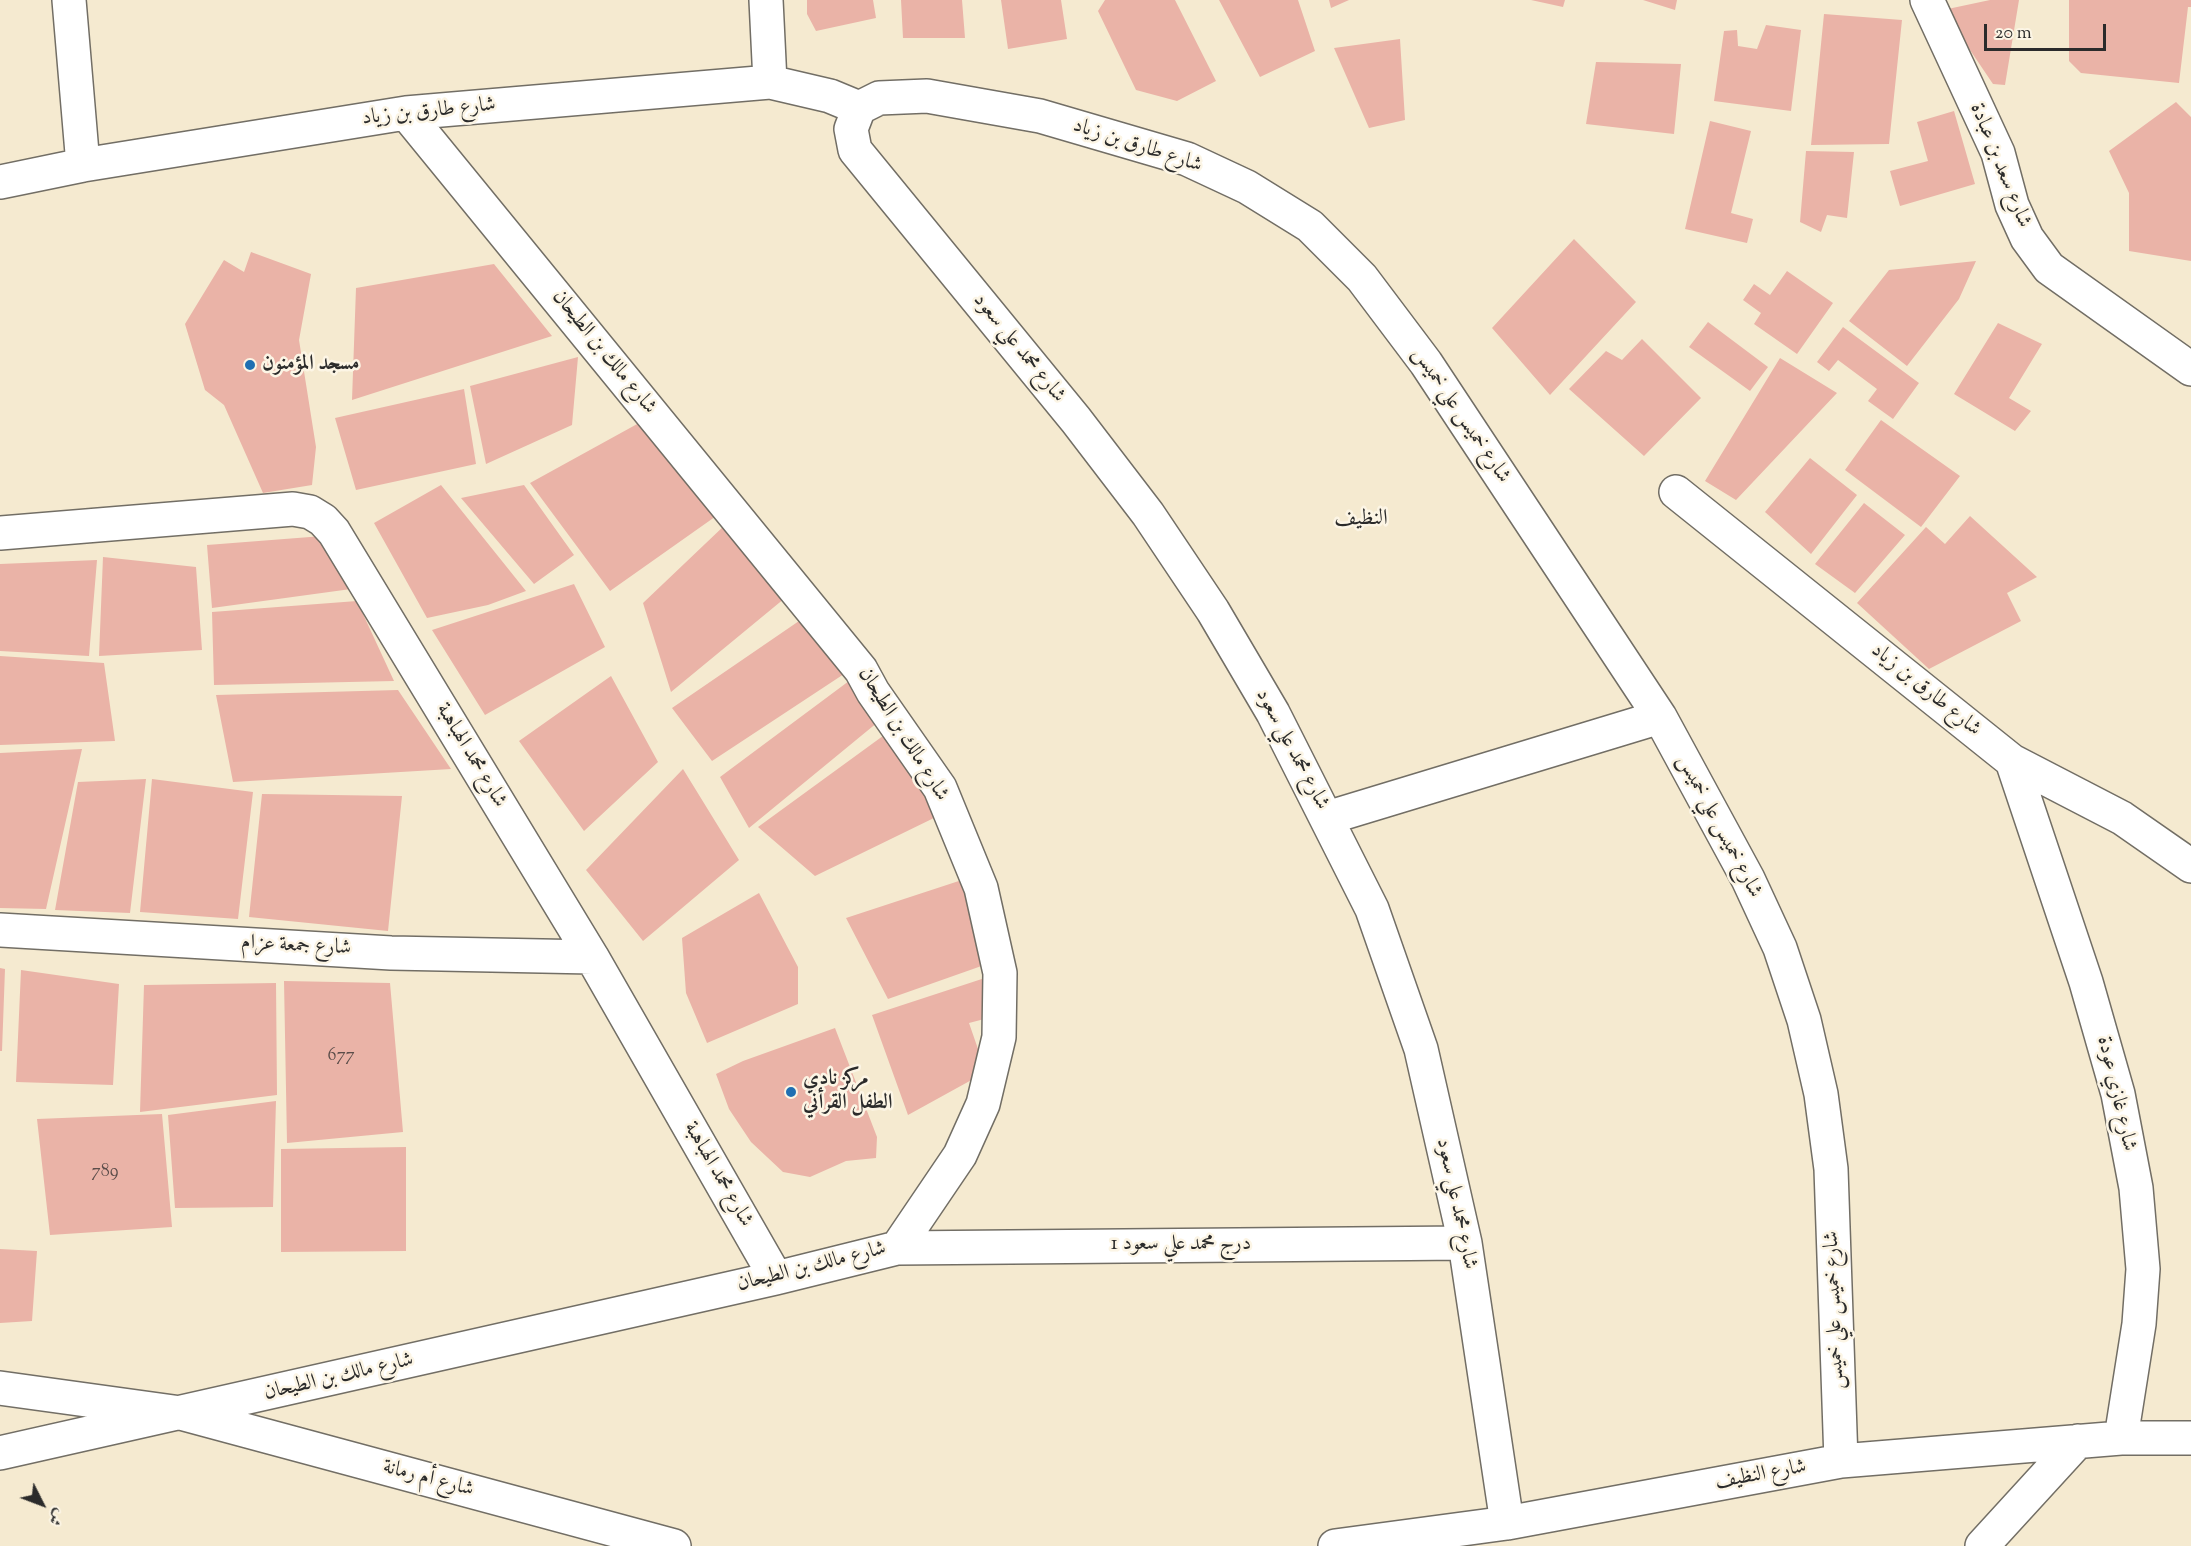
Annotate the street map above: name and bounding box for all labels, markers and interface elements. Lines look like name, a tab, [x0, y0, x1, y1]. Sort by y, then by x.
scale bar	[1987, 12, 2108, 50]
text: 20 m	[1995, 21, 2032, 47]
street label: شارع طارق بن زياد	[361, 93, 497, 133]
street label: شارع سعد بن عبادة	[1963, 100, 2035, 232]
street label: شارع طارق بن زياد	[1069, 114, 1205, 180]
street label: شارع مالك بن الطيحان	[545, 286, 661, 420]
street label: شارع محمد علي سعود	[966, 289, 1070, 409]
street label: شارع خميس علي خميس	[1405, 343, 1515, 489]
place label: مسجد المؤمنون	[262, 352, 359, 378]
marker: مسجد المؤمنون	[243, 358, 257, 372]
district label: النظيف	[1334, 507, 1388, 533]
street label: شارع طارق بن زياد	[1865, 639, 1985, 743]
street label: شارع مالك بن الطيحان	[851, 664, 953, 806]
street label: شارع محمد علي سعود	[1249, 685, 1333, 815]
street label: شارع محمد الهباهبة	[429, 699, 511, 813]
street label: شارع خميس علي خميس	[1670, 751, 1766, 903]
street label: شارع جمعة عزام	[240, 932, 352, 962]
street label: شارع غازي عودة	[2090, 1034, 2140, 1154]
house number: 677	[328, 1046, 354, 1068]
place label: مركز نادي الطفل القرأني	[803, 1067, 892, 1117]
marker: مركز نادي الطفل القرأني	[784, 1085, 798, 1099]
street label: شارع محمد الهباهبة	[677, 1118, 757, 1232]
street label: شارع محمد علي سعود	[1429, 1136, 1481, 1272]
house number: 789	[92, 1162, 118, 1184]
street label: شارع خميس علي خميس	[1821, 1230, 1851, 1390]
street label: درج محمد علي سعود 1	[1111, 1232, 1251, 1258]
street label: شارع مالك بن الطيحان	[735, 1237, 889, 1299]
street label: شارع مالك بن الطيحان	[262, 1349, 416, 1407]
street label: شارع أم رمانة	[380, 1456, 476, 1504]
street label: شارع النظيف	[1713, 1456, 1809, 1496]
north arrow	[12, 1474, 72, 1534]
text: ش	[42, 1503, 70, 1530]

